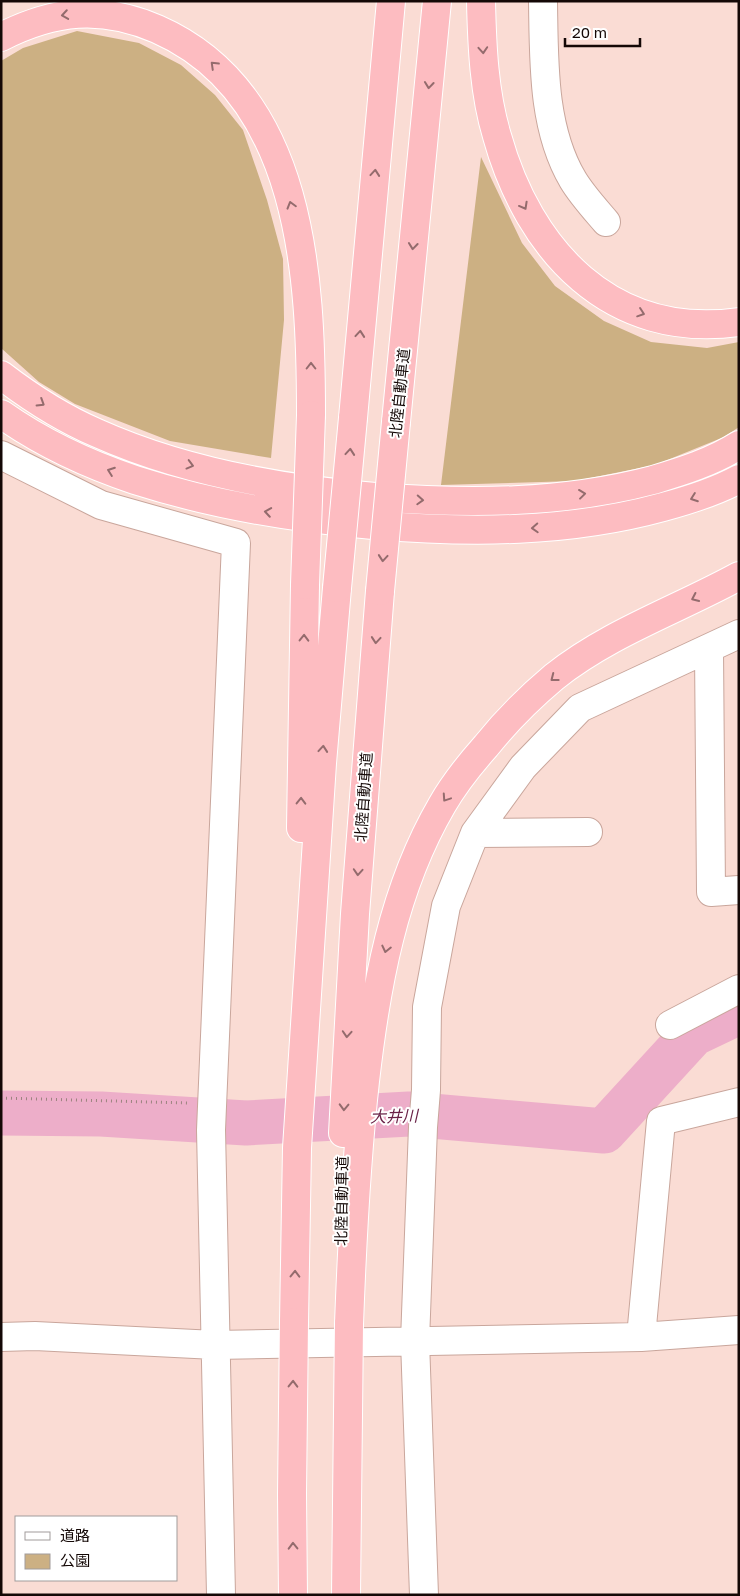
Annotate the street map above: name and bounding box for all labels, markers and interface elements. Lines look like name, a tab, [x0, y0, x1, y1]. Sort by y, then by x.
one-way arrow	[60, 9, 68, 20]
scale bar	[565, 15, 640, 47]
text: 20 m	[572, 23, 607, 41]
one-way arrow	[478, 46, 489, 54]
one-way arrow	[210, 62, 219, 71]
one-way arrow	[424, 81, 435, 89]
one-way arrow	[370, 168, 381, 176]
one-way arrow	[518, 201, 528, 210]
one-way arrow	[287, 202, 297, 210]
one-way arrow	[408, 243, 419, 251]
one-way arrow	[636, 308, 644, 318]
one-way arrow	[355, 330, 366, 338]
street label: 北陸自動車道	[385, 347, 413, 439]
one-way arrow	[306, 362, 316, 370]
one-way arrow	[35, 397, 44, 407]
one-way arrow	[344, 448, 355, 456]
one-way arrow	[186, 459, 195, 470]
one-way arrow	[107, 467, 116, 477]
one-way arrow	[578, 489, 586, 500]
one-way arrow	[690, 492, 699, 502]
one-way arrow	[416, 494, 424, 505]
one-way arrow	[264, 508, 272, 518]
one-way arrow	[530, 523, 538, 534]
one-way arrow	[378, 554, 389, 562]
one-way arrow	[691, 592, 700, 602]
one-way arrow	[299, 634, 309, 642]
one-way arrow	[371, 636, 382, 644]
one-way arrow	[551, 672, 560, 680]
one-way arrow	[318, 745, 329, 753]
street label: 北陸自動車道	[351, 751, 375, 843]
one-way arrow	[443, 793, 452, 802]
one-way arrow	[296, 796, 306, 804]
one-way arrow	[352, 868, 363, 876]
one-way arrow	[381, 944, 392, 953]
one-way arrow	[342, 1030, 353, 1038]
one-way arrow	[338, 1103, 349, 1111]
water label: 大井川	[370, 1106, 420, 1126]
street label: 北陸自動車道	[331, 1156, 351, 1246]
one-way arrow	[290, 1269, 300, 1277]
one-way arrow	[288, 1379, 298, 1387]
legend	[15, 1516, 178, 1581]
text: 道路	[60, 1526, 90, 1544]
one-way arrow	[288, 1542, 298, 1550]
text: 公園	[60, 1551, 90, 1569]

